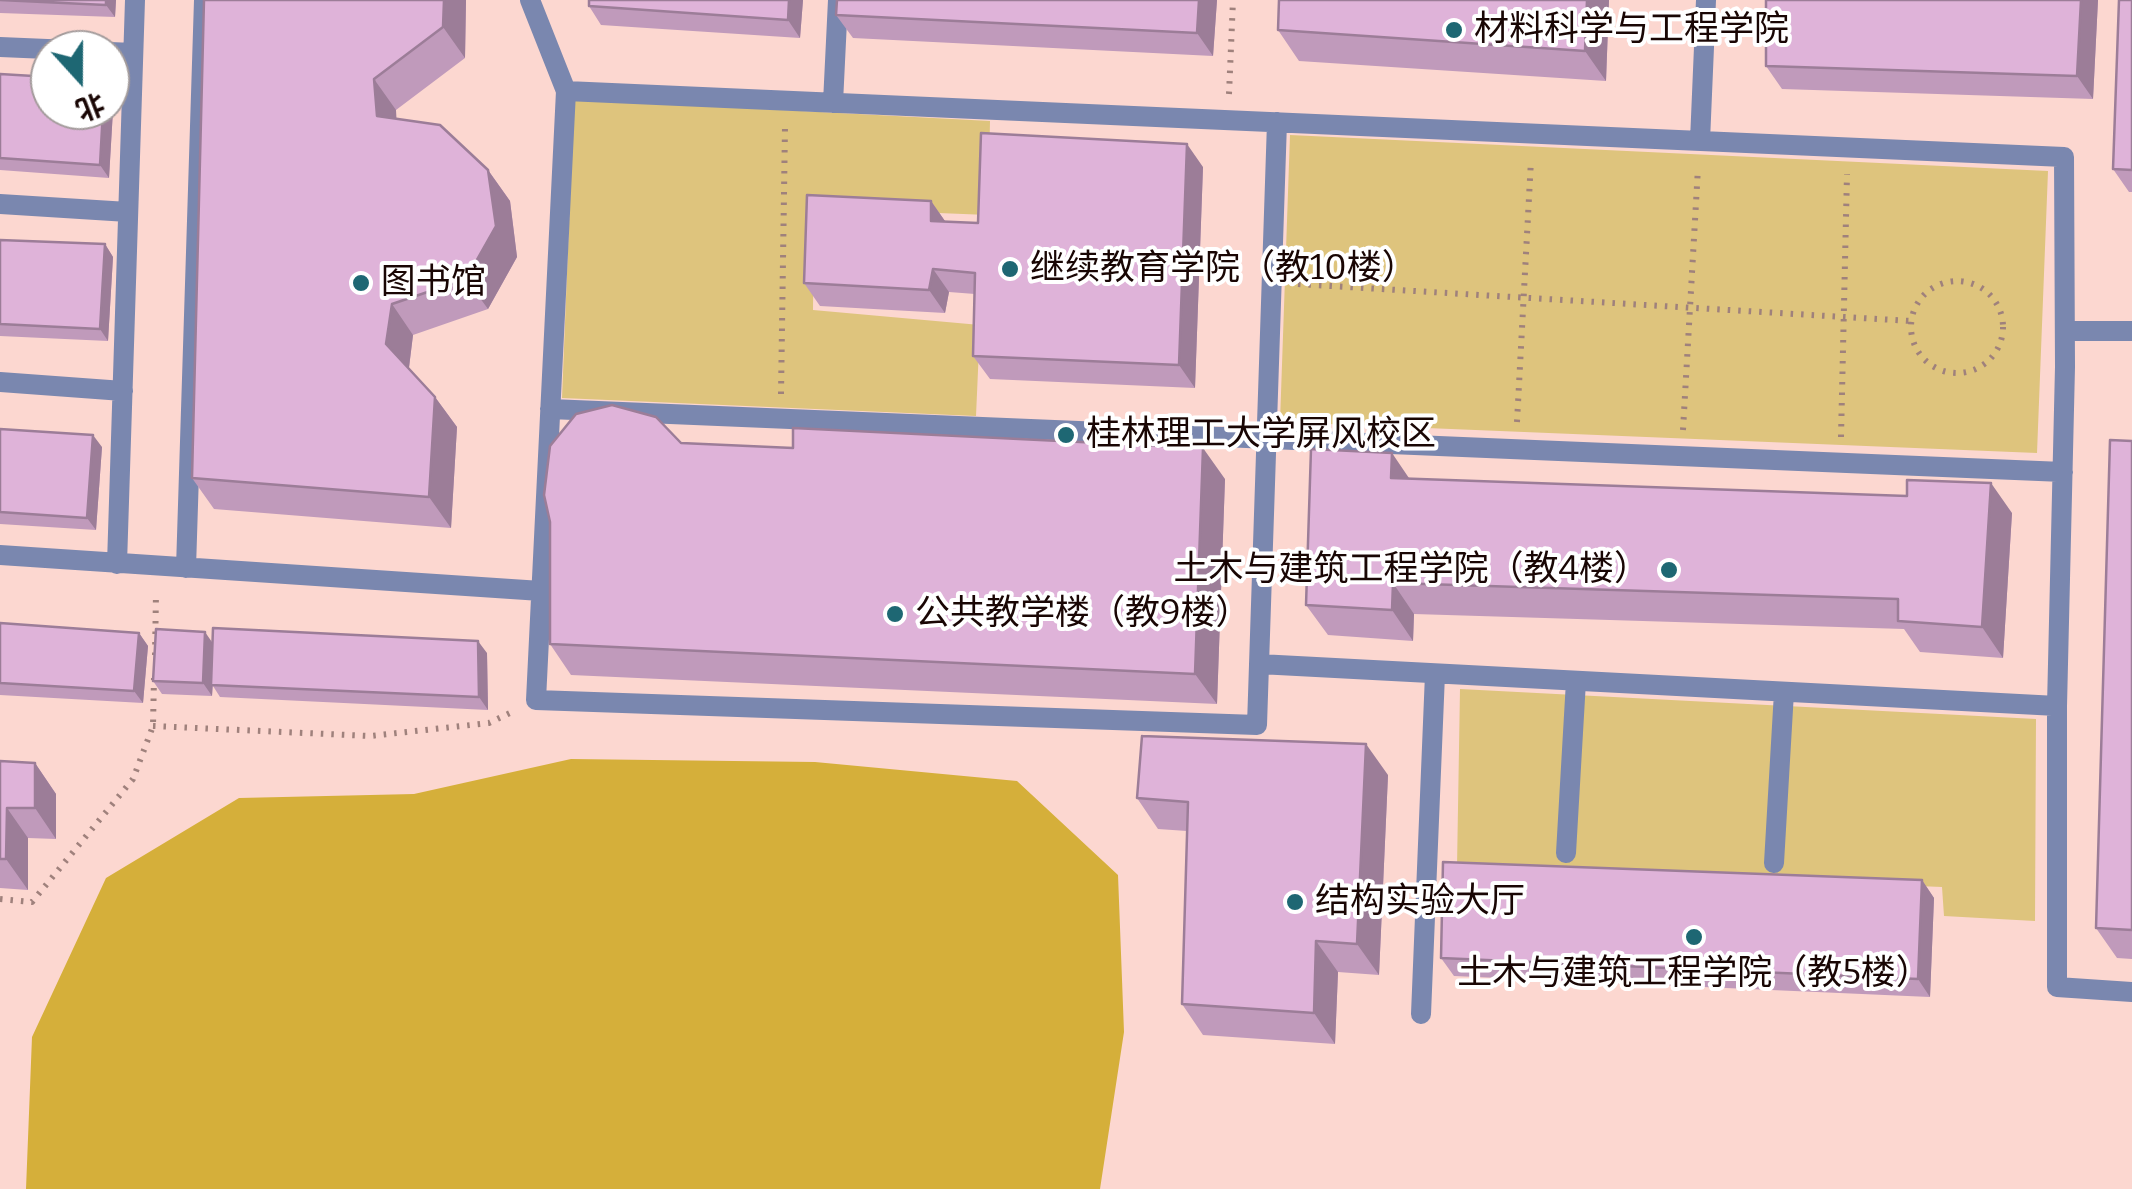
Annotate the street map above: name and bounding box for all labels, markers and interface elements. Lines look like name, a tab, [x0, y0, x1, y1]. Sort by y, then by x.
place label: 材料科学与工程学院	[1474, 9, 1789, 51]
marker: 材料科学与工程学院	[1443, 19, 1465, 41]
north arrow	[30, 30, 130, 130]
text: 北	[71, 86, 109, 127]
place label: 继续教育学院（教10楼）	[1030, 248, 1417, 290]
marker: 继续教育学院（教10楼）	[999, 258, 1021, 280]
place label: 图书馆	[381, 262, 486, 304]
marker: 图书馆	[350, 272, 372, 294]
place label: 桂林理工大学屏风校区	[1086, 414, 1436, 456]
marker: 桂林理工大学屏风校区	[1055, 424, 1077, 446]
place label: 土木与建筑工程学院（教4楼）	[1174, 549, 1649, 591]
marker: 土木与建筑工程学院（教4楼）	[1658, 559, 1680, 581]
place label: 公共教学楼（教9楼）	[915, 593, 1251, 635]
marker: 公共教学楼（教9楼）	[884, 603, 906, 625]
place label: 结构实验大厅	[1315, 881, 1525, 923]
marker: 结构实验大厅	[1284, 891, 1306, 913]
marker: 土木与建筑工程学院（教5楼）	[1683, 926, 1705, 948]
place label: 土木与建筑工程学院（教5楼）	[1457, 953, 1931, 995]

